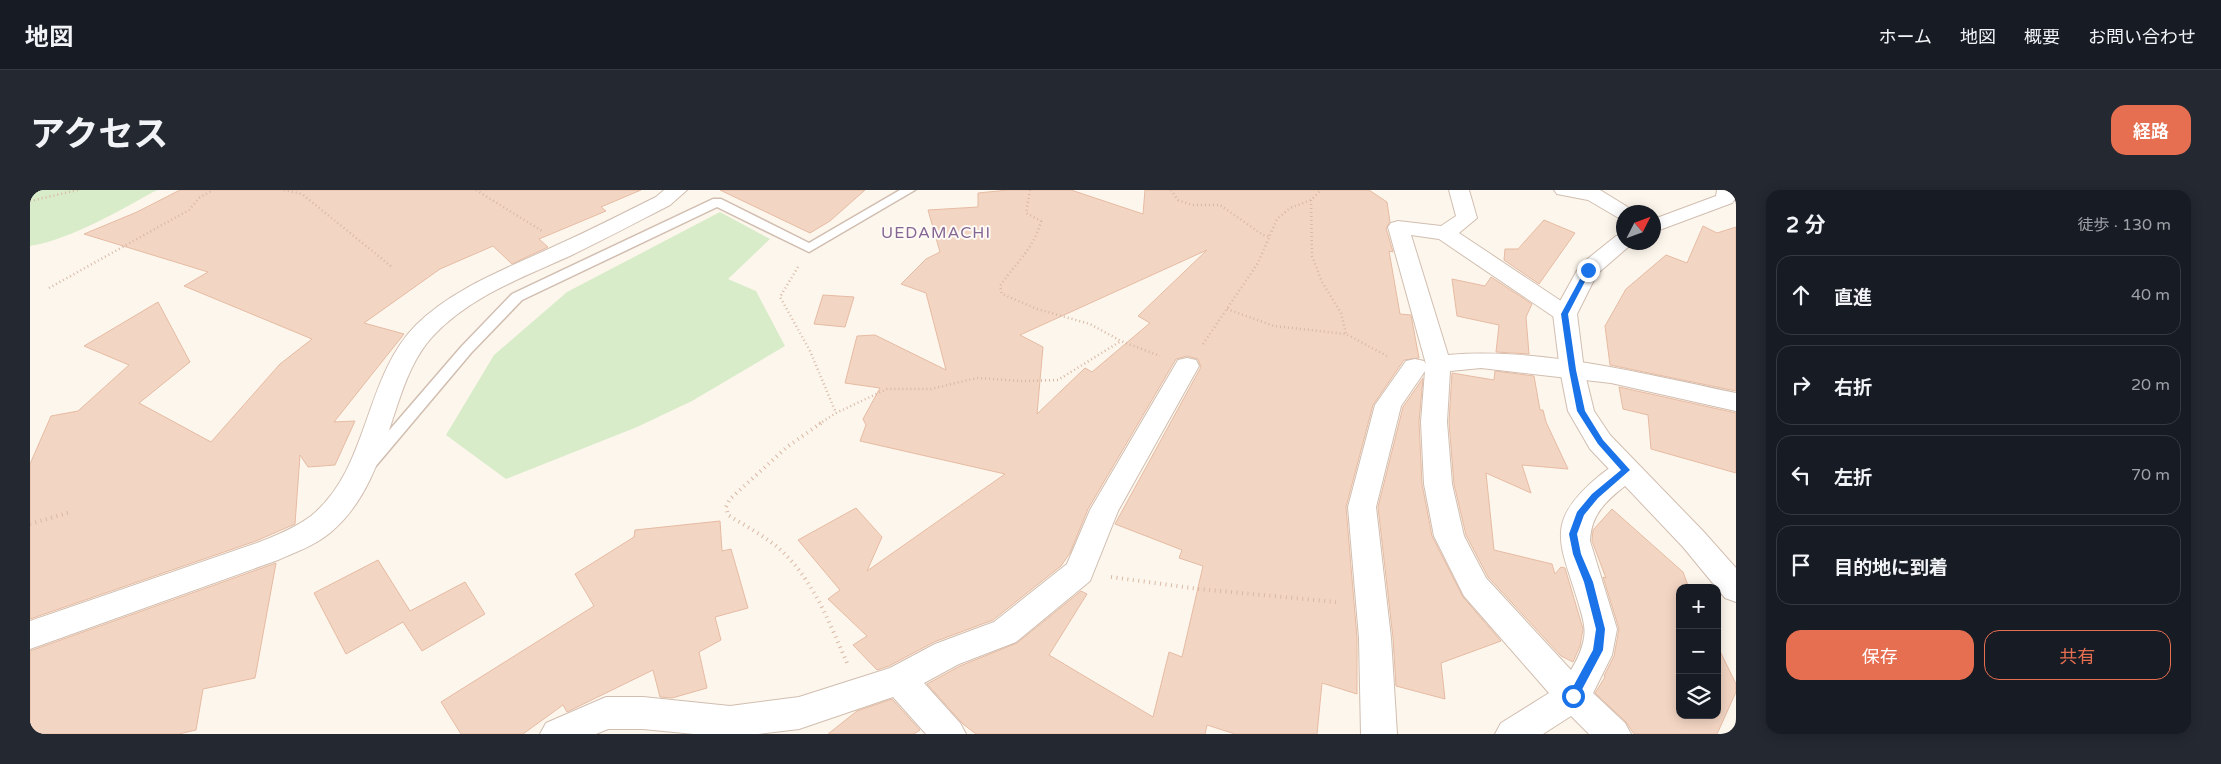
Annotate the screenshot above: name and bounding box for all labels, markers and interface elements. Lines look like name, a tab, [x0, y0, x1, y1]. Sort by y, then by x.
text: 地図	[25, 23, 73, 52]
text: ホーム	[1879, 26, 1932, 48]
text: 地図	[1960, 26, 1996, 48]
text: 概要	[2024, 26, 2060, 48]
text: お問い合わせ	[2088, 26, 2196, 48]
button: 経路	[2111, 105, 2191, 155]
text: アクセス	[30, 114, 168, 156]
north arrow	[1616, 205, 1661, 250]
text: 2 分	[1786, 213, 1826, 238]
text: 徒歩 · 130 m	[2078, 215, 2171, 235]
district label: UEDAMACHI	[881, 223, 991, 243]
route end	[1577, 259, 1600, 282]
icon: ahead	[1787, 281, 1815, 309]
text: 40 m	[2131, 285, 2170, 305]
text: 直進	[1834, 287, 1872, 309]
icon: right	[1787, 371, 1815, 399]
text: 20 m	[2131, 375, 2170, 395]
text: 右折	[1834, 377, 1872, 399]
icon: left	[1787, 461, 1815, 489]
text: 70 m	[2131, 465, 2170, 485]
text: 左折	[1834, 467, 1872, 489]
icon: arrive	[1787, 551, 1815, 579]
text: 目的地に到着	[1834, 557, 1948, 579]
map controls	[1676, 584, 1721, 719]
button: +	[1676, 584, 1721, 629]
button: −	[1676, 629, 1721, 674]
button: 保存	[1786, 630, 1974, 680]
button: 共有	[1984, 630, 2171, 680]
button: layers	[1676, 674, 1721, 719]
route start	[1562, 685, 1585, 708]

